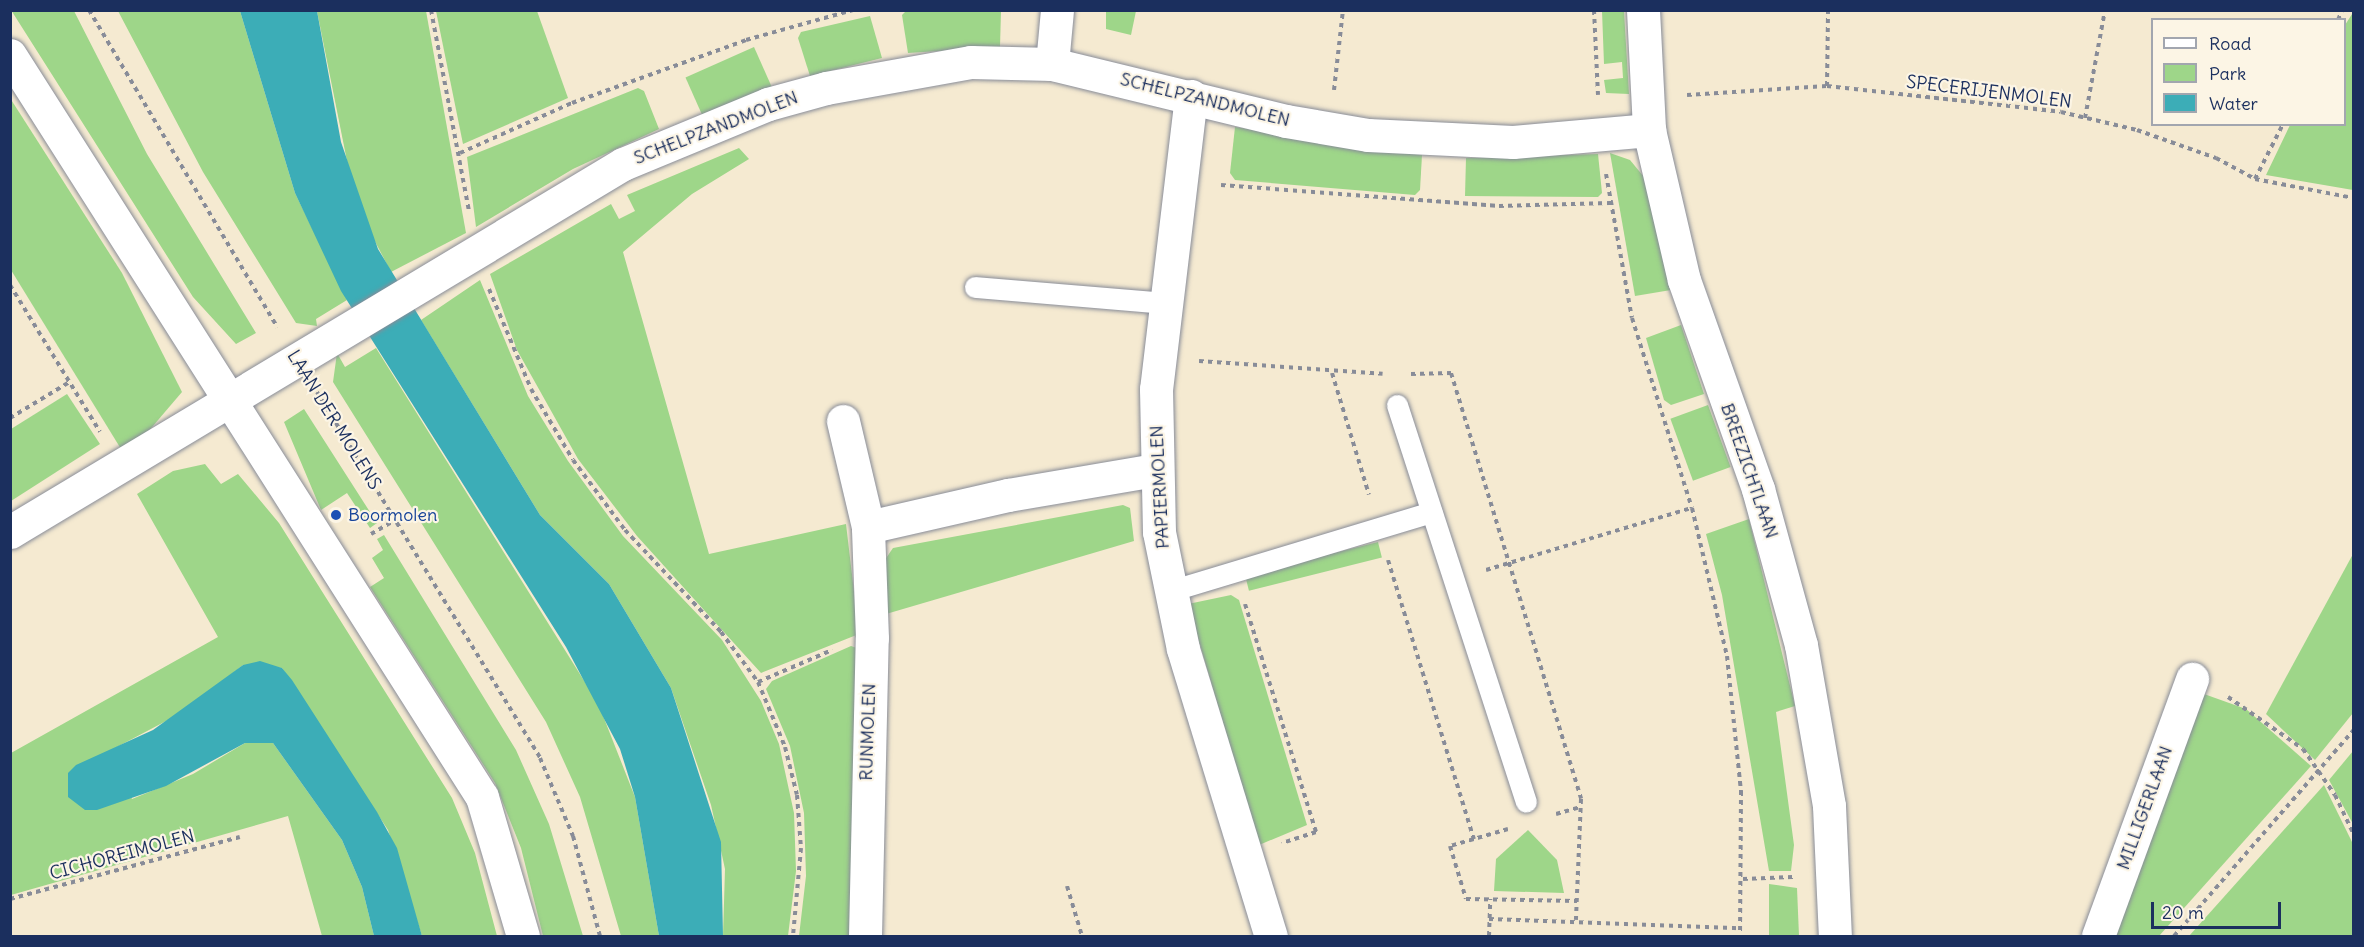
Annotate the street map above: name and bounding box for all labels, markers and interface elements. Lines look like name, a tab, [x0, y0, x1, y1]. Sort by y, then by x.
legend	[2151, 18, 2346, 126]
text: Road	[2209, 32, 2251, 55]
text: Park	[2209, 62, 2246, 85]
street label: SCHELPZANDMOLEN	[1118, 68, 1292, 132]
street label: SPECERIJENMOLEN	[1905, 71, 2073, 113]
street label: SCHELPZANDMOLEN	[631, 87, 801, 169]
text: Water	[2209, 92, 2258, 115]
street label: LAAN DER MOLENS	[282, 346, 386, 494]
street label: BREEZICHTLAAN	[1716, 401, 1782, 541]
street label: PAPIERMOLEN	[1146, 425, 1174, 549]
place label: Boormolen	[348, 504, 437, 526]
marker: Boormolen	[329, 508, 343, 522]
street label: RUNMOLEN	[856, 683, 880, 781]
street label: MILLIGERLAAN	[2113, 743, 2177, 873]
street label: CICHOREIMOLEN	[47, 825, 197, 885]
scale bar	[2154, 890, 2284, 928]
text: 20 m	[2162, 901, 2204, 924]

